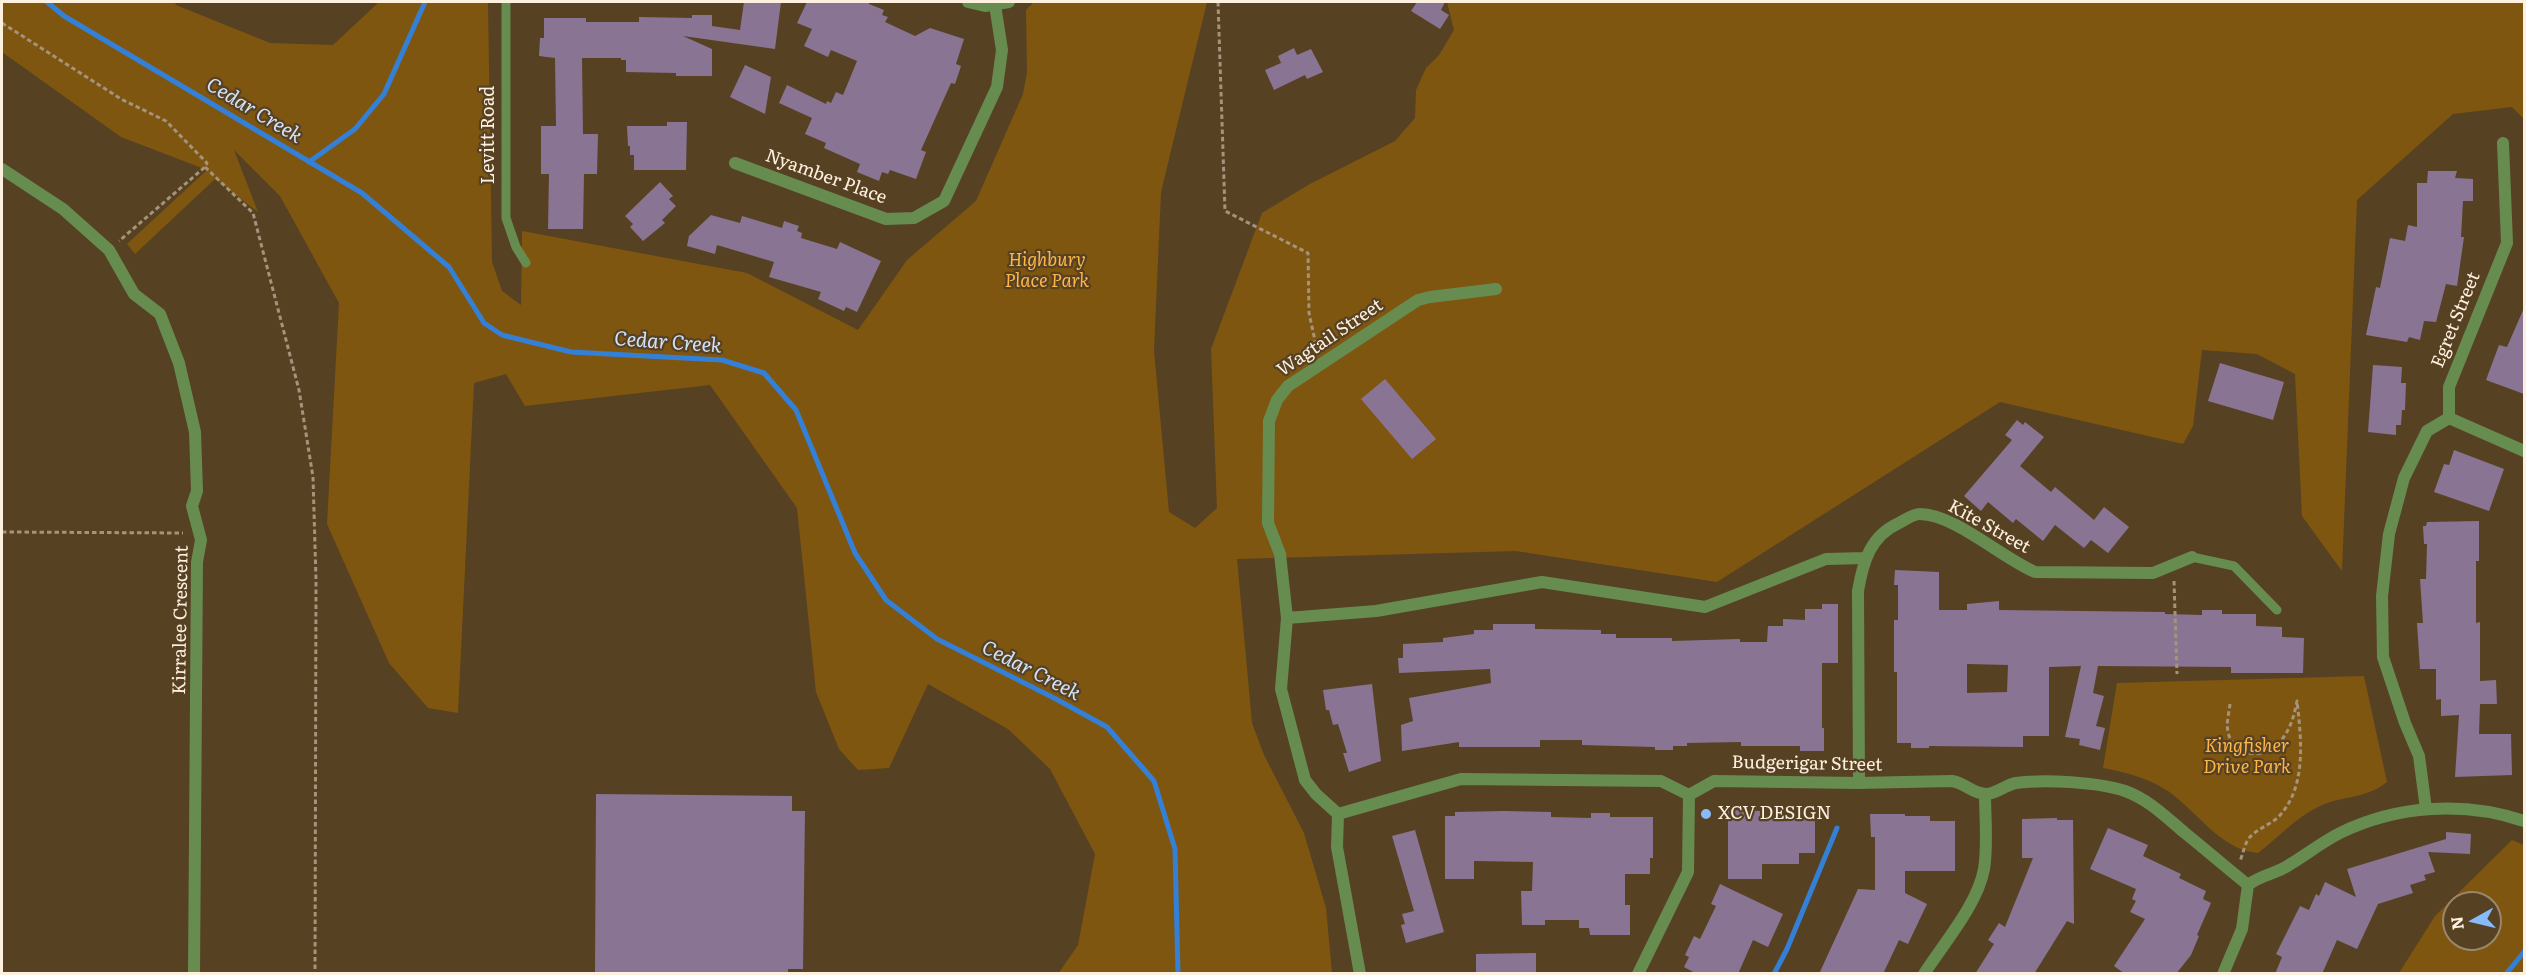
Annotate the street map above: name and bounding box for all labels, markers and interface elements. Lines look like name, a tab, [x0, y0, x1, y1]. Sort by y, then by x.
water label: Cedar Creek	[202, 73, 306, 149]
street label: Levitt Road	[478, 86, 500, 184]
street label: Nyamber Place	[762, 145, 890, 209]
park label: Highbury Place Park	[1005, 250, 1089, 292]
street label: Egret Street	[2427, 269, 2485, 371]
street label: Wagtail Street	[1273, 295, 1387, 381]
water label: Cedar Creek	[613, 327, 723, 359]
street label: Kite Street	[1944, 496, 2034, 558]
street label: Kirralee Crescent	[169, 545, 193, 695]
water label: Cedar Creek	[978, 636, 1084, 706]
park label: Kingfisher Drive Park	[2203, 736, 2291, 778]
street label: Budgerigar Street	[1731, 752, 1883, 776]
place label: XCV DESIGN	[1718, 803, 1831, 825]
marker: XCV DESIGN	[1699, 807, 1713, 821]
north arrow	[2442, 891, 2502, 951]
text: N	[2443, 915, 2469, 932]

